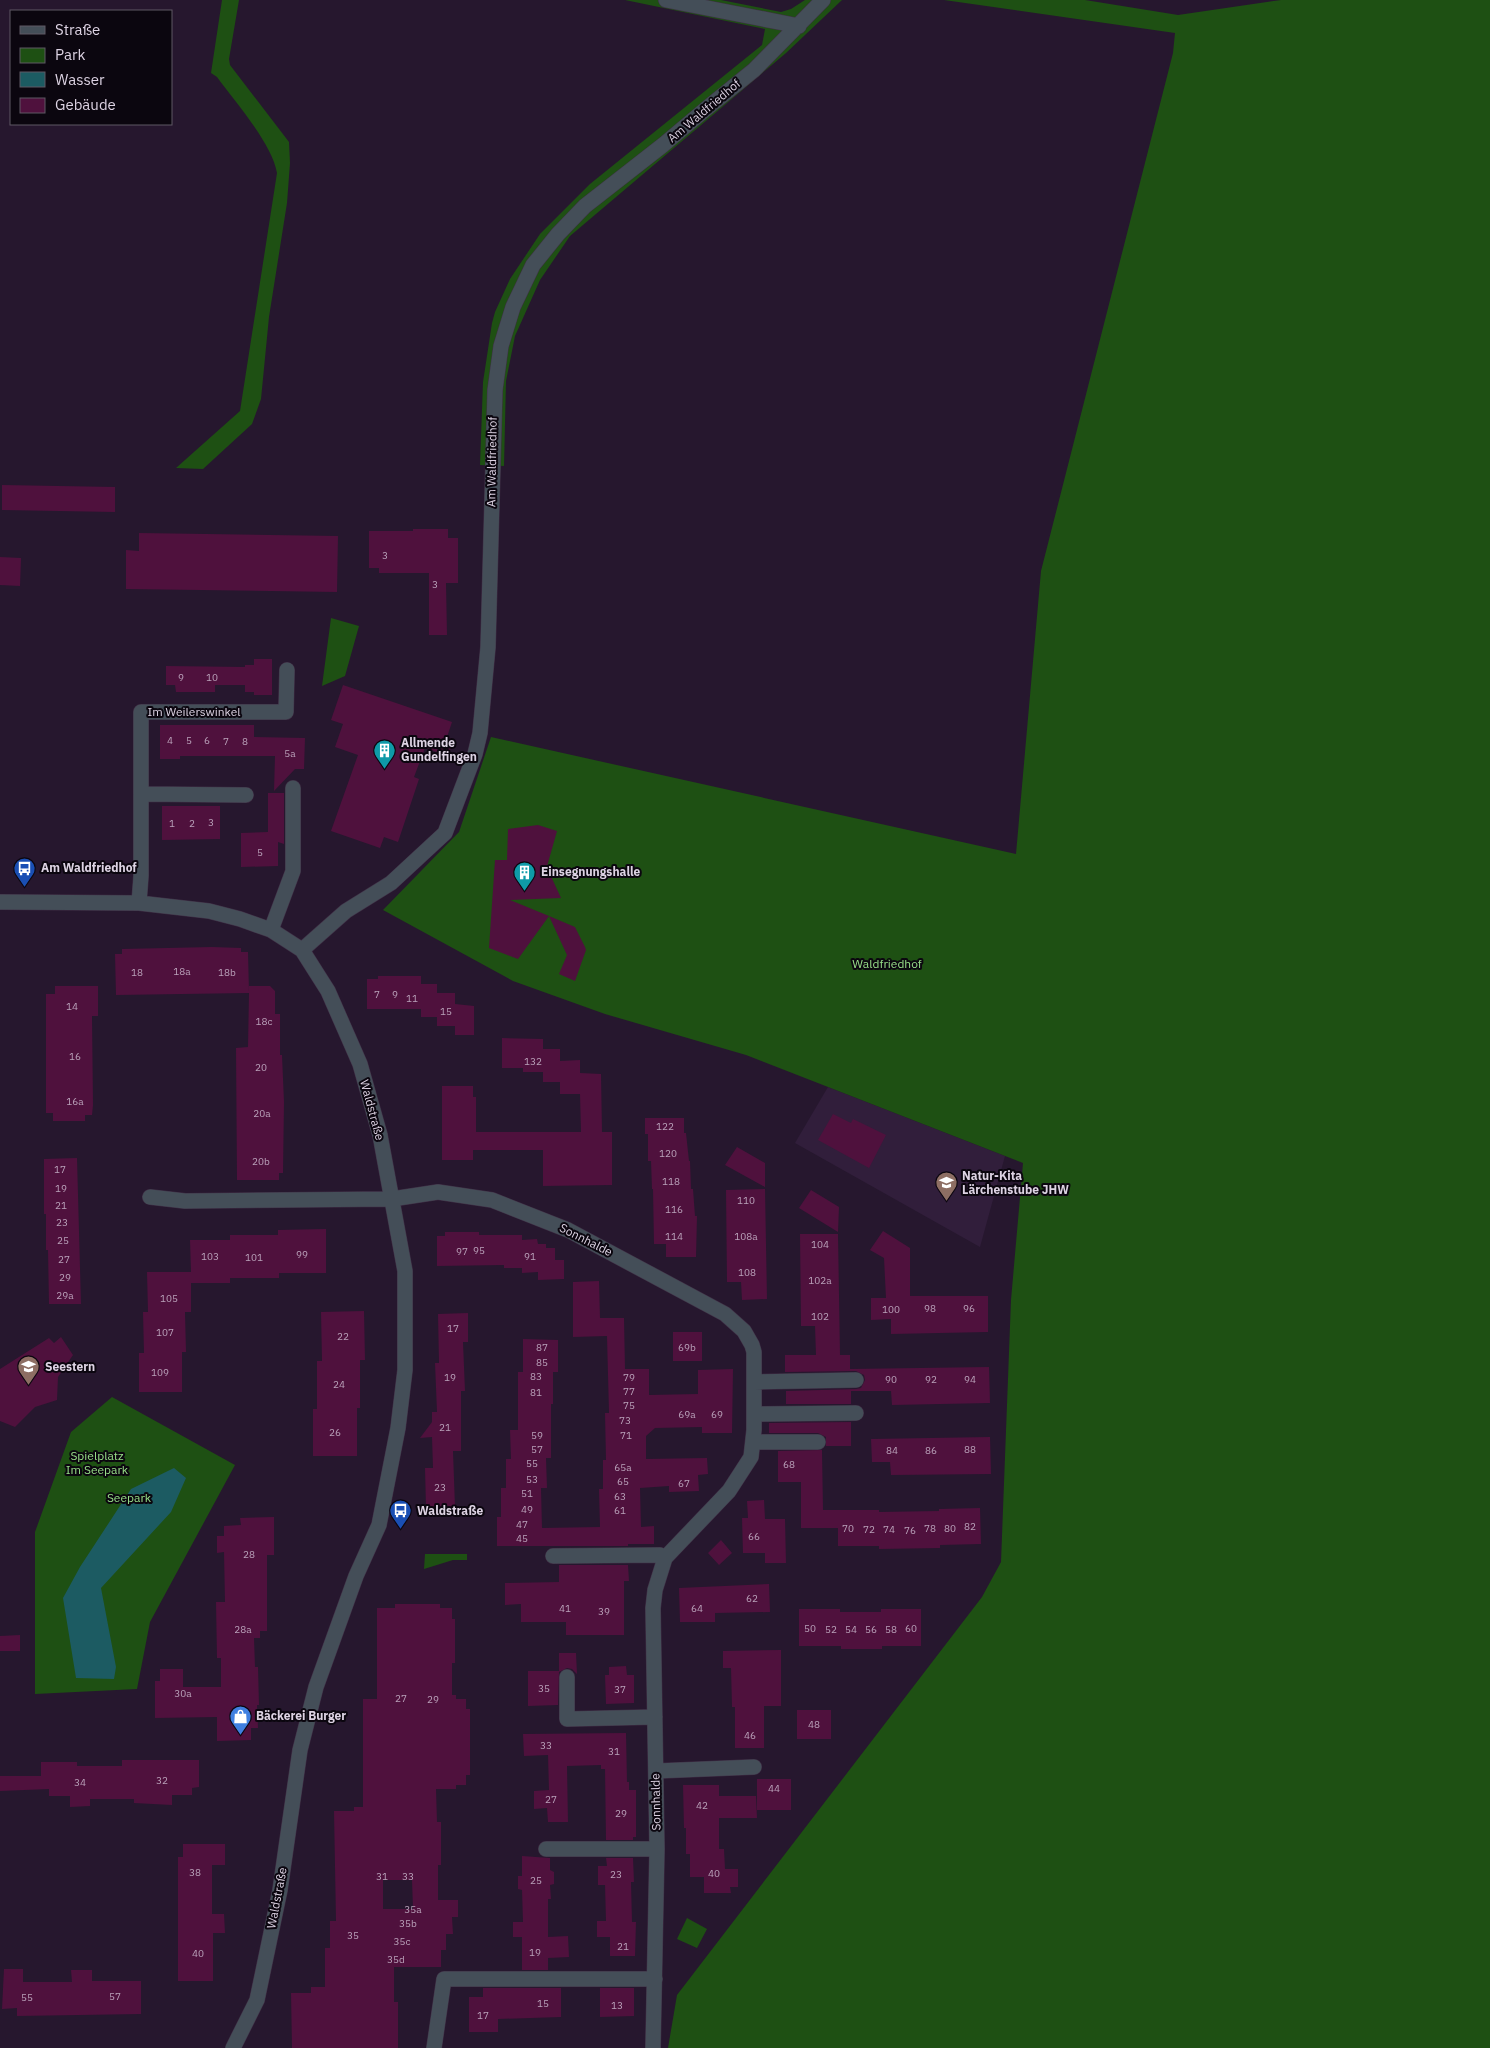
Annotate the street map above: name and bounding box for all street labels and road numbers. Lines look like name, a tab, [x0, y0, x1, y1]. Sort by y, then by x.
street label: Am Waldfriedhof	[664, 76, 743, 145]
street label: Am Waldfriedhof	[483, 417, 500, 507]
street label: Im Weilerswinkel	[147, 704, 241, 719]
street label: Waldstraße	[357, 1078, 388, 1142]
street label: Sonnhalde	[557, 1220, 616, 1259]
street label: Sonnhalde	[647, 1773, 663, 1831]
street label: Waldstraße	[263, 1866, 290, 1930]

